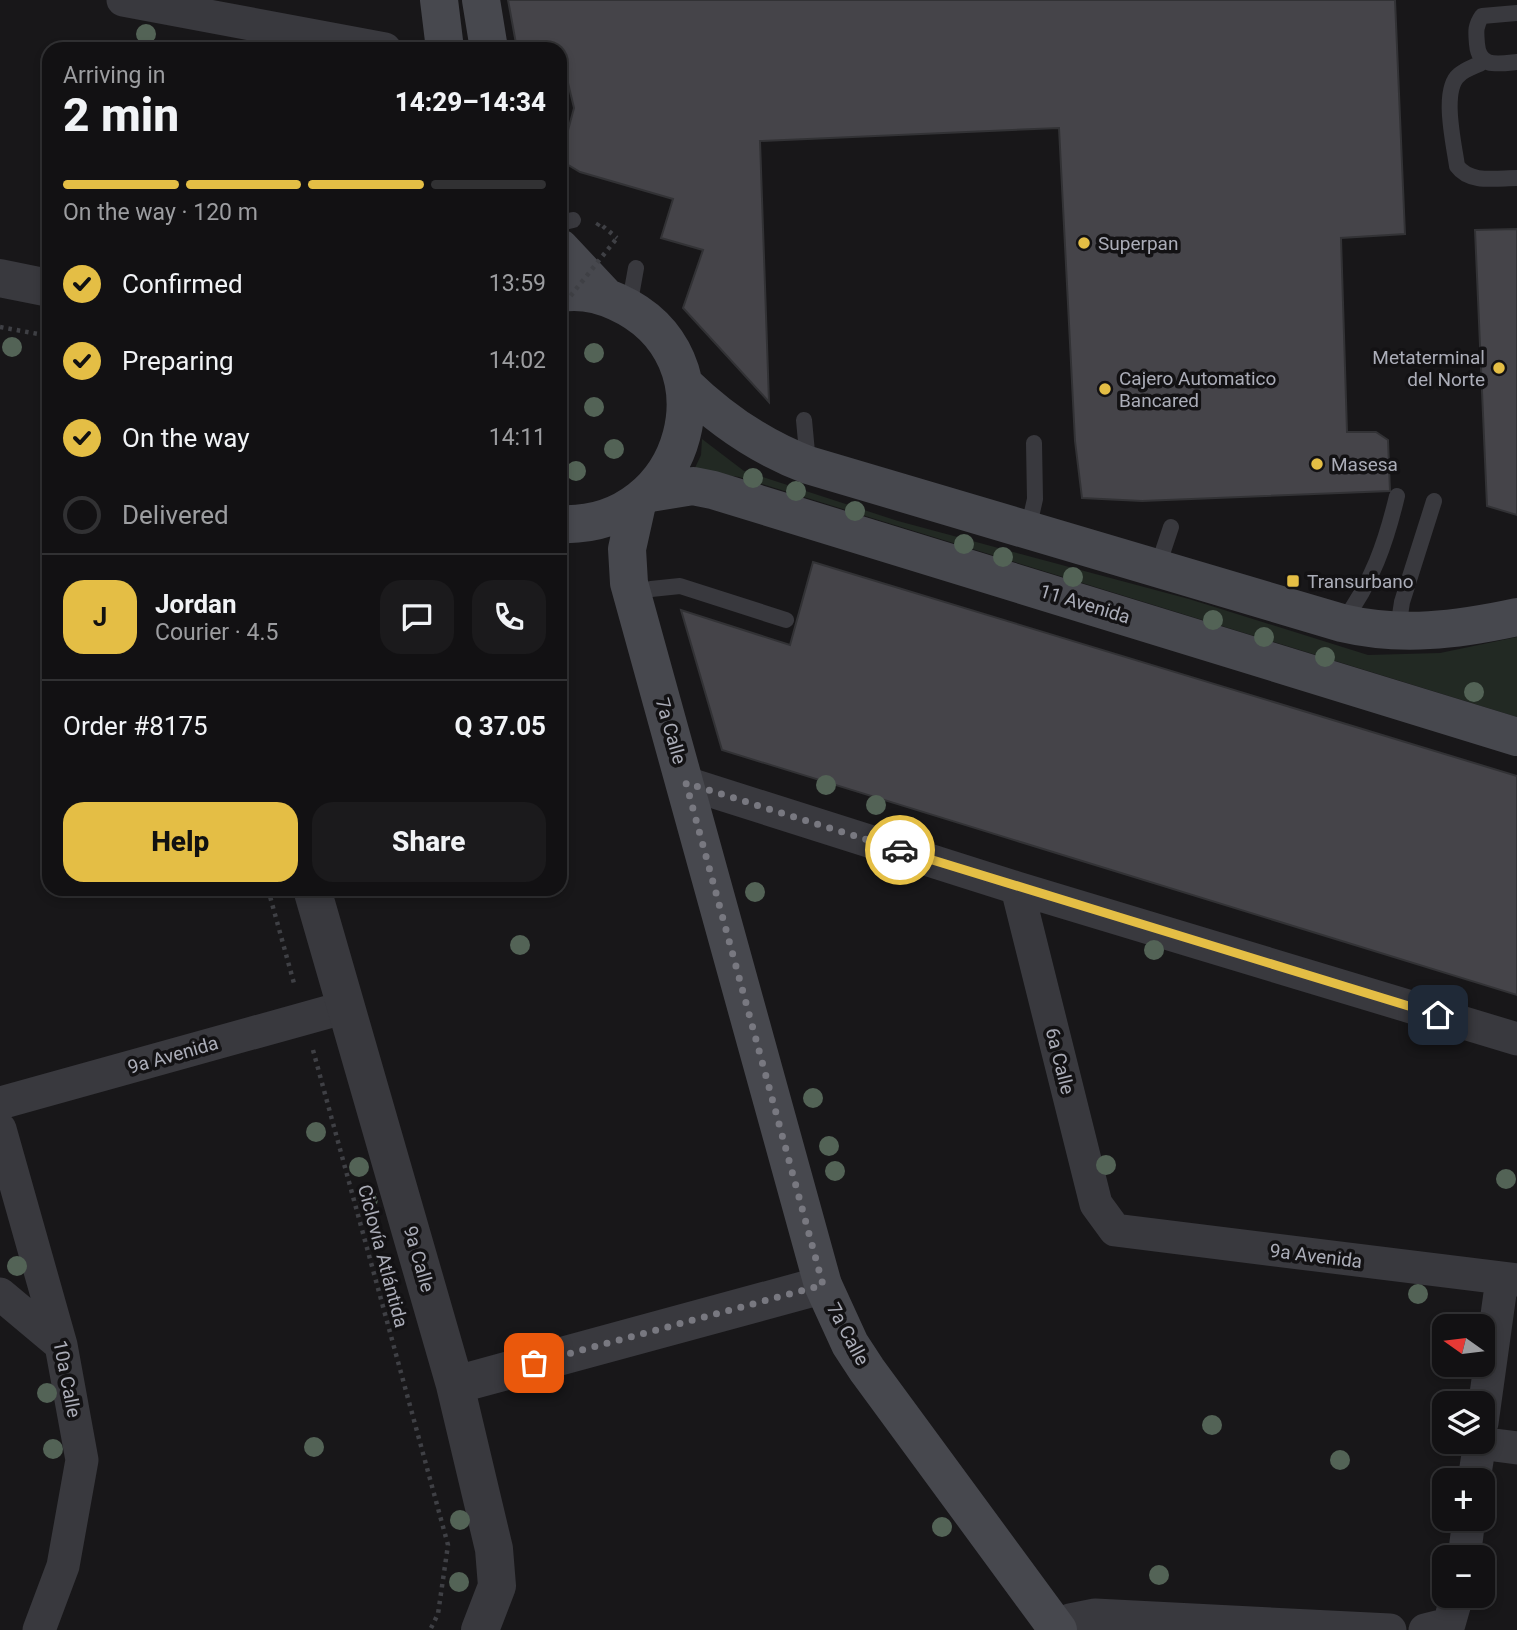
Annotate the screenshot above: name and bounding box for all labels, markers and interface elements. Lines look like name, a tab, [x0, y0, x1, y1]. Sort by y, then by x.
text: Arriving in	[63, 62, 166, 89]
text: 14:29–14:34	[395, 87, 546, 117]
text: 2 min	[63, 88, 179, 142]
text: On the way · 120 m	[63, 199, 258, 226]
place label: Superpan	[1098, 232, 1178, 255]
marker: Superpan	[1076, 235, 1092, 251]
icon: check	[63, 265, 101, 303]
text: Confirmed	[122, 269, 243, 299]
text: 13:59	[489, 270, 546, 297]
icon: check	[63, 342, 101, 380]
text: Preparing	[122, 346, 234, 376]
place label: Metaterminal del Norte	[1372, 346, 1485, 391]
text: 14:02	[489, 347, 546, 374]
marker: Metaterminal del Norte	[1491, 360, 1507, 376]
place label: Cajero Automatico Bancared	[1119, 367, 1276, 412]
marker: Cajero Automatico Bancared	[1097, 381, 1113, 397]
icon: check	[63, 419, 101, 457]
text: On the way	[122, 423, 250, 453]
text: 14:11	[489, 424, 546, 451]
place label: Masesa	[1331, 453, 1398, 476]
marker: Masesa	[1309, 456, 1325, 472]
text: Delivered	[122, 500, 229, 530]
place label: Transurbano	[1307, 570, 1414, 593]
marker: Transurbano	[1285, 573, 1301, 589]
street label: 11 Avenida	[1037, 579, 1133, 629]
button: chat	[380, 580, 454, 654]
button: phone	[472, 580, 546, 654]
text: Jordan	[155, 589, 237, 619]
text: J	[93, 602, 107, 632]
text: Courier · 4.5	[155, 619, 278, 646]
street label: 7a Calle	[651, 695, 691, 767]
text: Order #8175	[63, 711, 208, 741]
text: Q 37.05	[454, 711, 546, 741]
button: Help	[63, 802, 298, 882]
button: Share	[312, 802, 546, 882]
courier	[865, 815, 935, 885]
icon: car	[881, 831, 919, 869]
pin	[1408, 985, 1468, 1045]
icon: home	[1419, 996, 1457, 1034]
street label: 6a Calle	[1041, 1025, 1079, 1097]
street label: 9a Avenida	[125, 1031, 221, 1079]
street label: Ciclovía Atlántida	[353, 1182, 413, 1330]
street label: 9a Calle	[399, 1223, 439, 1295]
street label: 9a Avenida	[1268, 1239, 1364, 1273]
street label: 7a Calle	[822, 1299, 874, 1369]
north arrow	[1432, 1314, 1494, 1377]
map controls	[1432, 1314, 1495, 1608]
pin	[504, 1333, 564, 1393]
street label: 10a Calle	[48, 1338, 86, 1420]
icon: bag	[515, 1344, 553, 1382]
button: layers	[1432, 1391, 1495, 1454]
button: +	[1432, 1468, 1495, 1531]
button: −	[1432, 1545, 1495, 1608]

